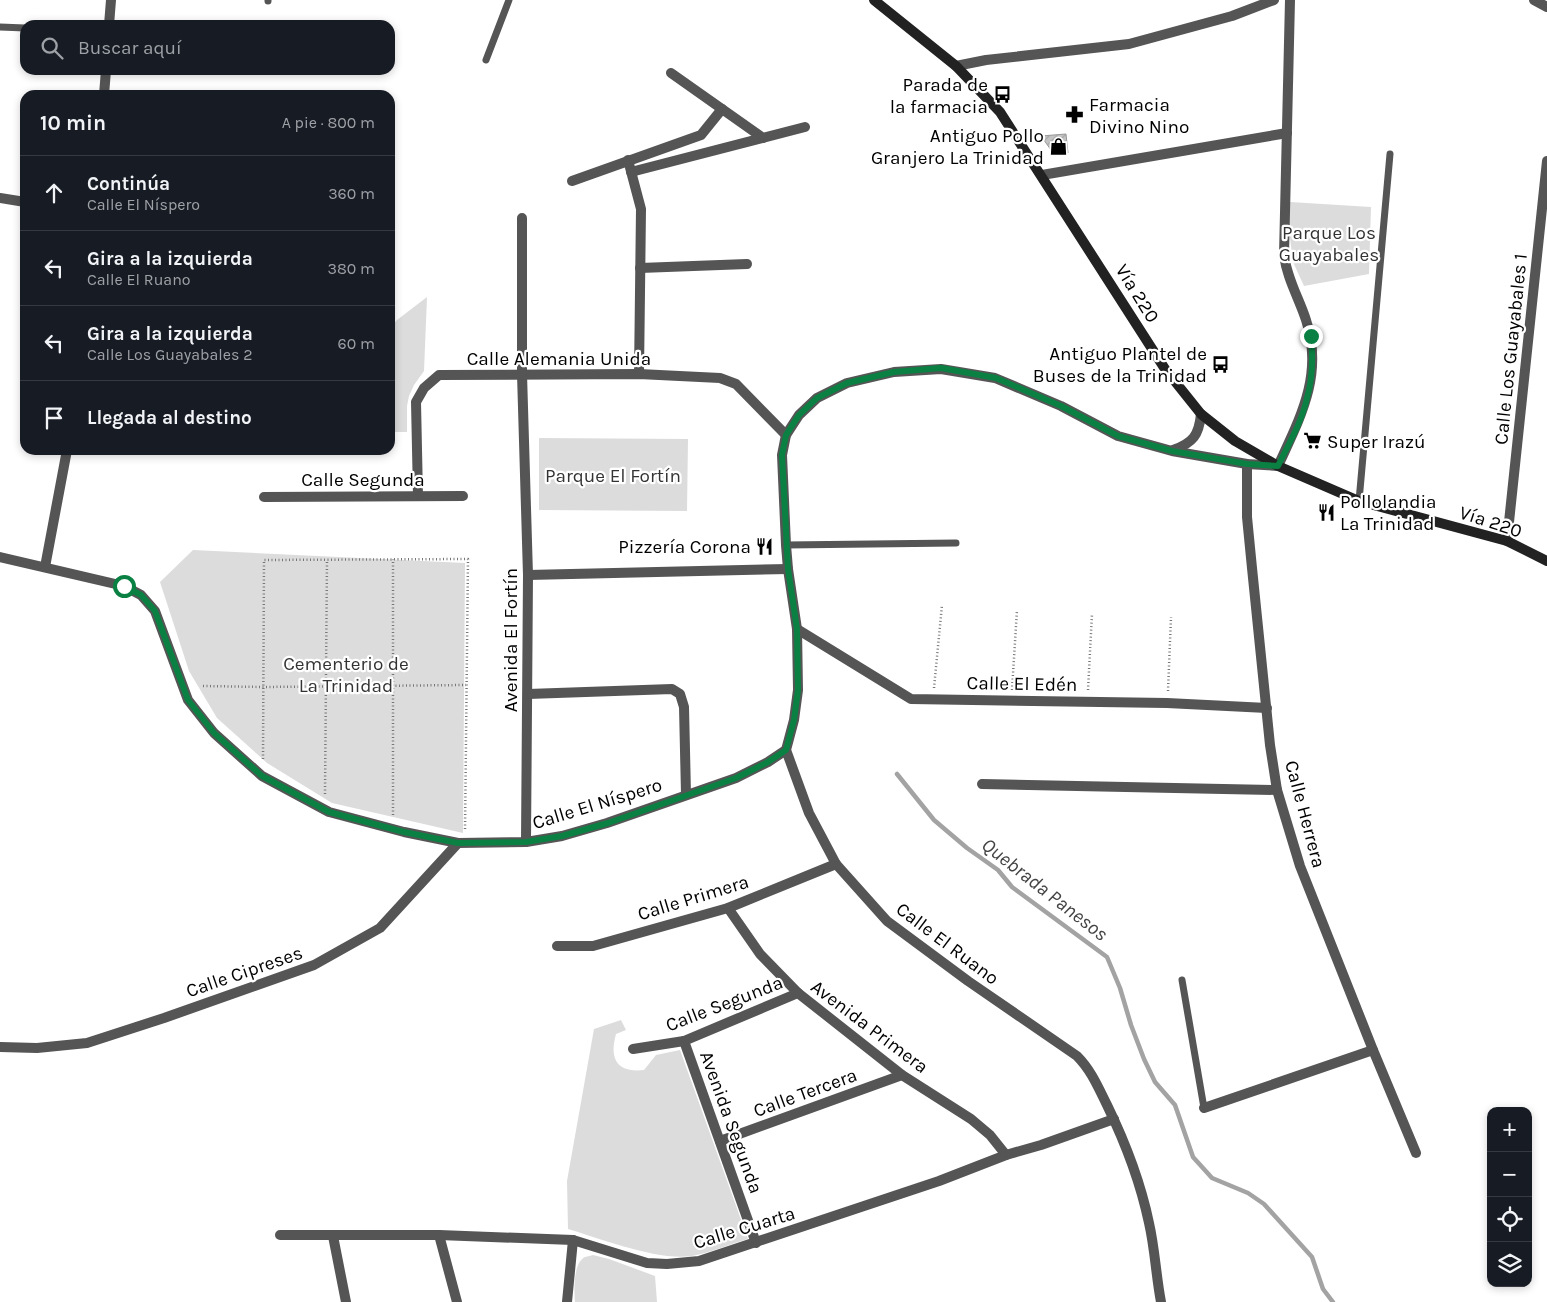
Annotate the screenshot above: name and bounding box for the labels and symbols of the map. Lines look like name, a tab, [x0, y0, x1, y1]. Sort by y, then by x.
place label: Parada de la farmacia	[890, 74, 988, 118]
bus stop icon: Parada de la farmacia	[992, 85, 1012, 105]
place label: Farmacia Divino Nino	[1089, 94, 1189, 138]
pharmacy icon: Farmacia Divino Nino	[1065, 105, 1085, 125]
place label: Antiguo Pollo Granjero La Trinidad	[871, 125, 1044, 169]
shop icon: Antiguo Pollo Granjero La Trinidad	[1048, 136, 1068, 156]
park label: Parque Los Guayabales	[1279, 222, 1379, 266]
street label: Calle Los Guayabales 1	[1490, 253, 1532, 446]
street label: Vía 220	[1111, 260, 1164, 327]
route end	[1300, 325, 1323, 348]
place label: Antiguo Plantel de Buses de la Trinidad	[1033, 343, 1207, 387]
street label: Calle Alemania Unida	[467, 348, 651, 370]
bus stop icon: Antiguo Plantel de Buses de la Trinidad	[1211, 354, 1231, 374]
supermarket icon: Super Irazú	[1303, 431, 1323, 451]
place label: Super Irazú	[1327, 431, 1425, 453]
park label: Parque El Fortín	[545, 465, 681, 487]
street label: Calle Segunda	[301, 469, 425, 491]
place label: Pollolandia La Trinidad	[1340, 491, 1437, 535]
restaurant icon: Pollolandia La Trinidad	[1316, 502, 1336, 522]
street label: Vía 220	[1457, 502, 1525, 542]
place label: Pizzería Corona	[618, 536, 751, 558]
restaurant icon: Pizzería Corona	[755, 536, 775, 556]
street label: Avenida El Fortín	[500, 568, 522, 712]
route start	[113, 575, 136, 598]
park label: Cementerio de La Trinidad	[283, 653, 409, 697]
street label: Calle El Edén	[966, 672, 1078, 696]
street label: Calle Herrera	[1280, 758, 1330, 870]
street label: Calle El Níspero	[530, 774, 665, 834]
water label: Quebrada Panesos	[977, 833, 1112, 946]
street label: Calle Primera	[635, 871, 751, 925]
street label: Calle El Ruano	[892, 898, 1003, 990]
street label: Calle Cipreses	[183, 942, 305, 1002]
street label: Calle Segunda	[663, 972, 786, 1036]
street label: Avenida Primera	[806, 976, 932, 1078]
street label: Avenida Segunda	[695, 1048, 767, 1197]
street label: Calle Tercera	[751, 1064, 860, 1122]
street label: Calle Cuarta	[691, 1202, 798, 1254]

